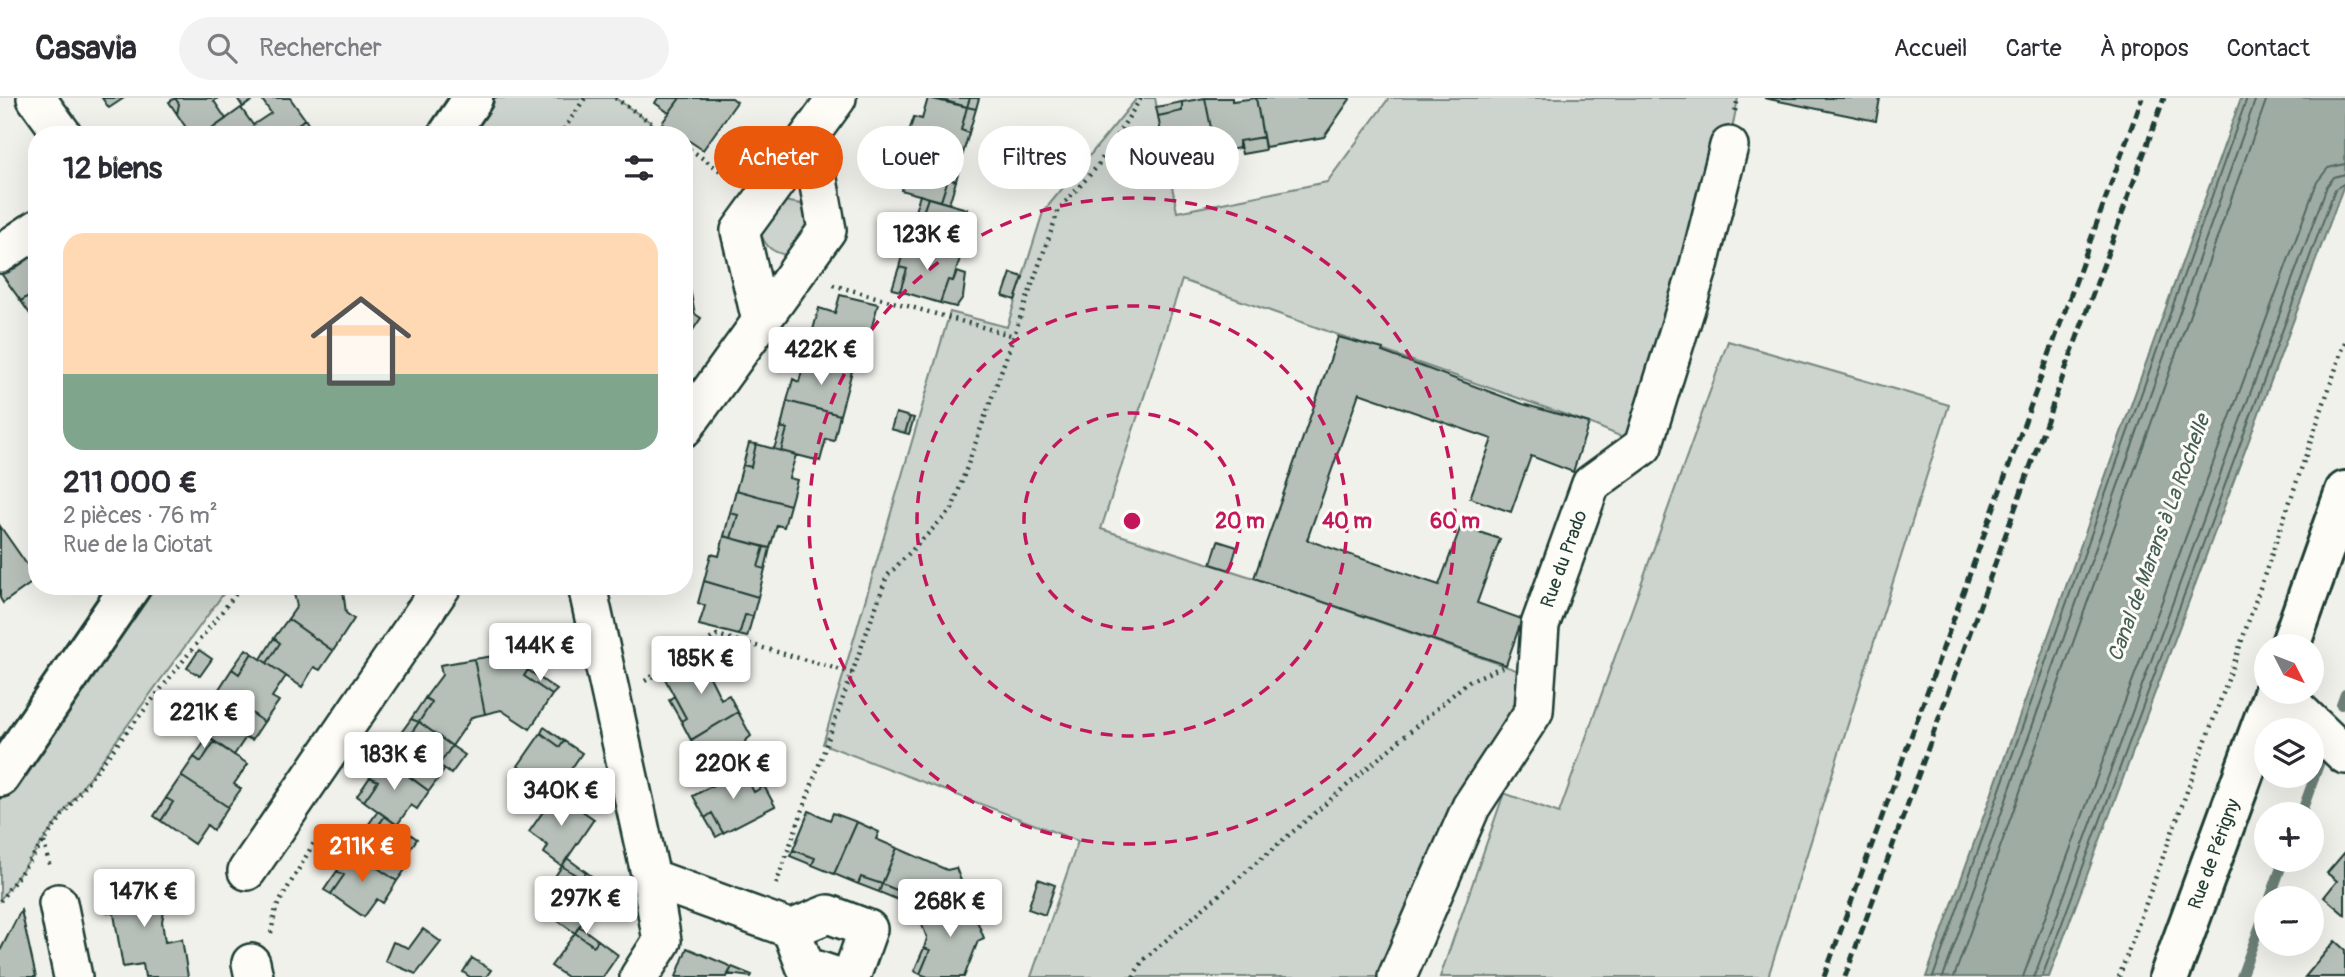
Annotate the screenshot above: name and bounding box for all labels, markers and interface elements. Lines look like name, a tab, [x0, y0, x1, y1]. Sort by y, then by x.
search box	[179, 17, 669, 80]
text: Casavia	[35, 28, 137, 69]
icon: search	[203, 29, 241, 67]
text: Rechercher	[259, 32, 382, 64]
text: Accueil	[1894, 34, 1968, 63]
text: Carte	[2006, 34, 2062, 63]
text: À propos	[2100, 34, 2189, 63]
text: Contact	[2227, 34, 2310, 63]
chip: Acheter	[714, 126, 843, 189]
chip: Louer	[857, 126, 964, 189]
chip: Filtres	[978, 126, 1091, 189]
chip: Nouveau	[1105, 126, 1239, 189]
icon: filters	[620, 149, 658, 187]
text: 12 biens	[63, 150, 162, 187]
pin: 123K €	[870, 212, 984, 272]
text: 123K €	[893, 220, 961, 249]
icon: home	[298, 278, 424, 404]
pin: 422K €	[764, 328, 878, 387]
text: 422K €	[784, 335, 858, 364]
water label: Canal de Marans à La Rochelle	[2102, 408, 2217, 665]
text: 211 000 €	[63, 464, 198, 501]
text: 2 pièces · 76 m²	[63, 501, 218, 530]
street label: Rue du Prado	[1535, 507, 1593, 611]
text: 20 m	[1215, 508, 1265, 535]
text: 40 m	[1322, 508, 1372, 535]
text: 60 m	[1430, 508, 1480, 535]
centre of rings	[1120, 509, 1144, 533]
text: Rue de la Ciotat	[63, 530, 212, 559]
pin: 144K €	[483, 624, 597, 683]
text: 144K €	[505, 631, 575, 660]
north arrow	[2254, 634, 2324, 704]
map controls	[2254, 634, 2324, 956]
pin: 185K €	[644, 636, 758, 696]
text: 185K €	[667, 644, 735, 673]
pin: 221K €	[147, 690, 261, 750]
text: 221K €	[170, 698, 238, 727]
button: layers	[2254, 718, 2324, 788]
pin: 183K €	[337, 732, 451, 792]
text: 183K €	[360, 740, 428, 769]
pin: 220K €	[676, 742, 790, 801]
text: 220K €	[695, 749, 771, 778]
pin: 340K €	[504, 768, 618, 828]
text: 340K €	[523, 776, 599, 805]
street label: Rue de Périgny	[2183, 795, 2245, 913]
button: +	[2254, 802, 2324, 872]
pin: 211K €	[305, 824, 419, 884]
text: 211K €	[330, 832, 394, 861]
pin: 147K €	[87, 870, 201, 929]
pin: 297K €	[529, 876, 643, 936]
text: 147K €	[110, 877, 178, 906]
pin: 268K €	[893, 880, 1007, 939]
text: 297K €	[551, 884, 621, 913]
button: −	[2254, 886, 2324, 956]
text: 268K €	[914, 887, 986, 916]

